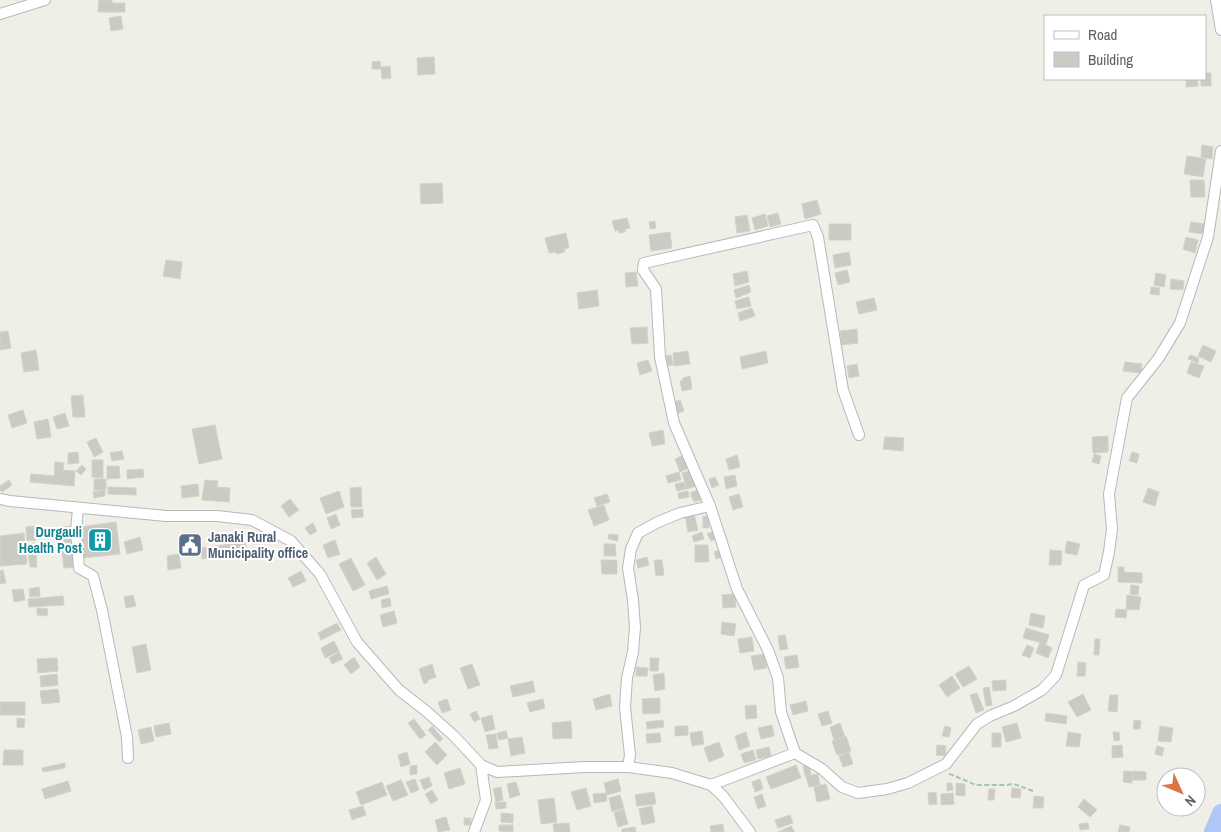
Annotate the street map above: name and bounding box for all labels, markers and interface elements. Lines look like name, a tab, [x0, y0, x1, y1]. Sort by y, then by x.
legend	[1044, 15, 1206, 80]
text: Road	[1088, 24, 1117, 45]
text: Building	[1088, 49, 1133, 70]
place label: Durgauli Health Post	[19, 523, 82, 557]
building icon: Durgauli Health Post	[87, 527, 113, 553]
place label: Janaki Rural Municipality office	[208, 528, 308, 562]
public building icon: Janaki Rural Municipality office	[177, 532, 203, 558]
north arrow	[1156, 767, 1206, 817]
text: N	[1181, 792, 1200, 810]

